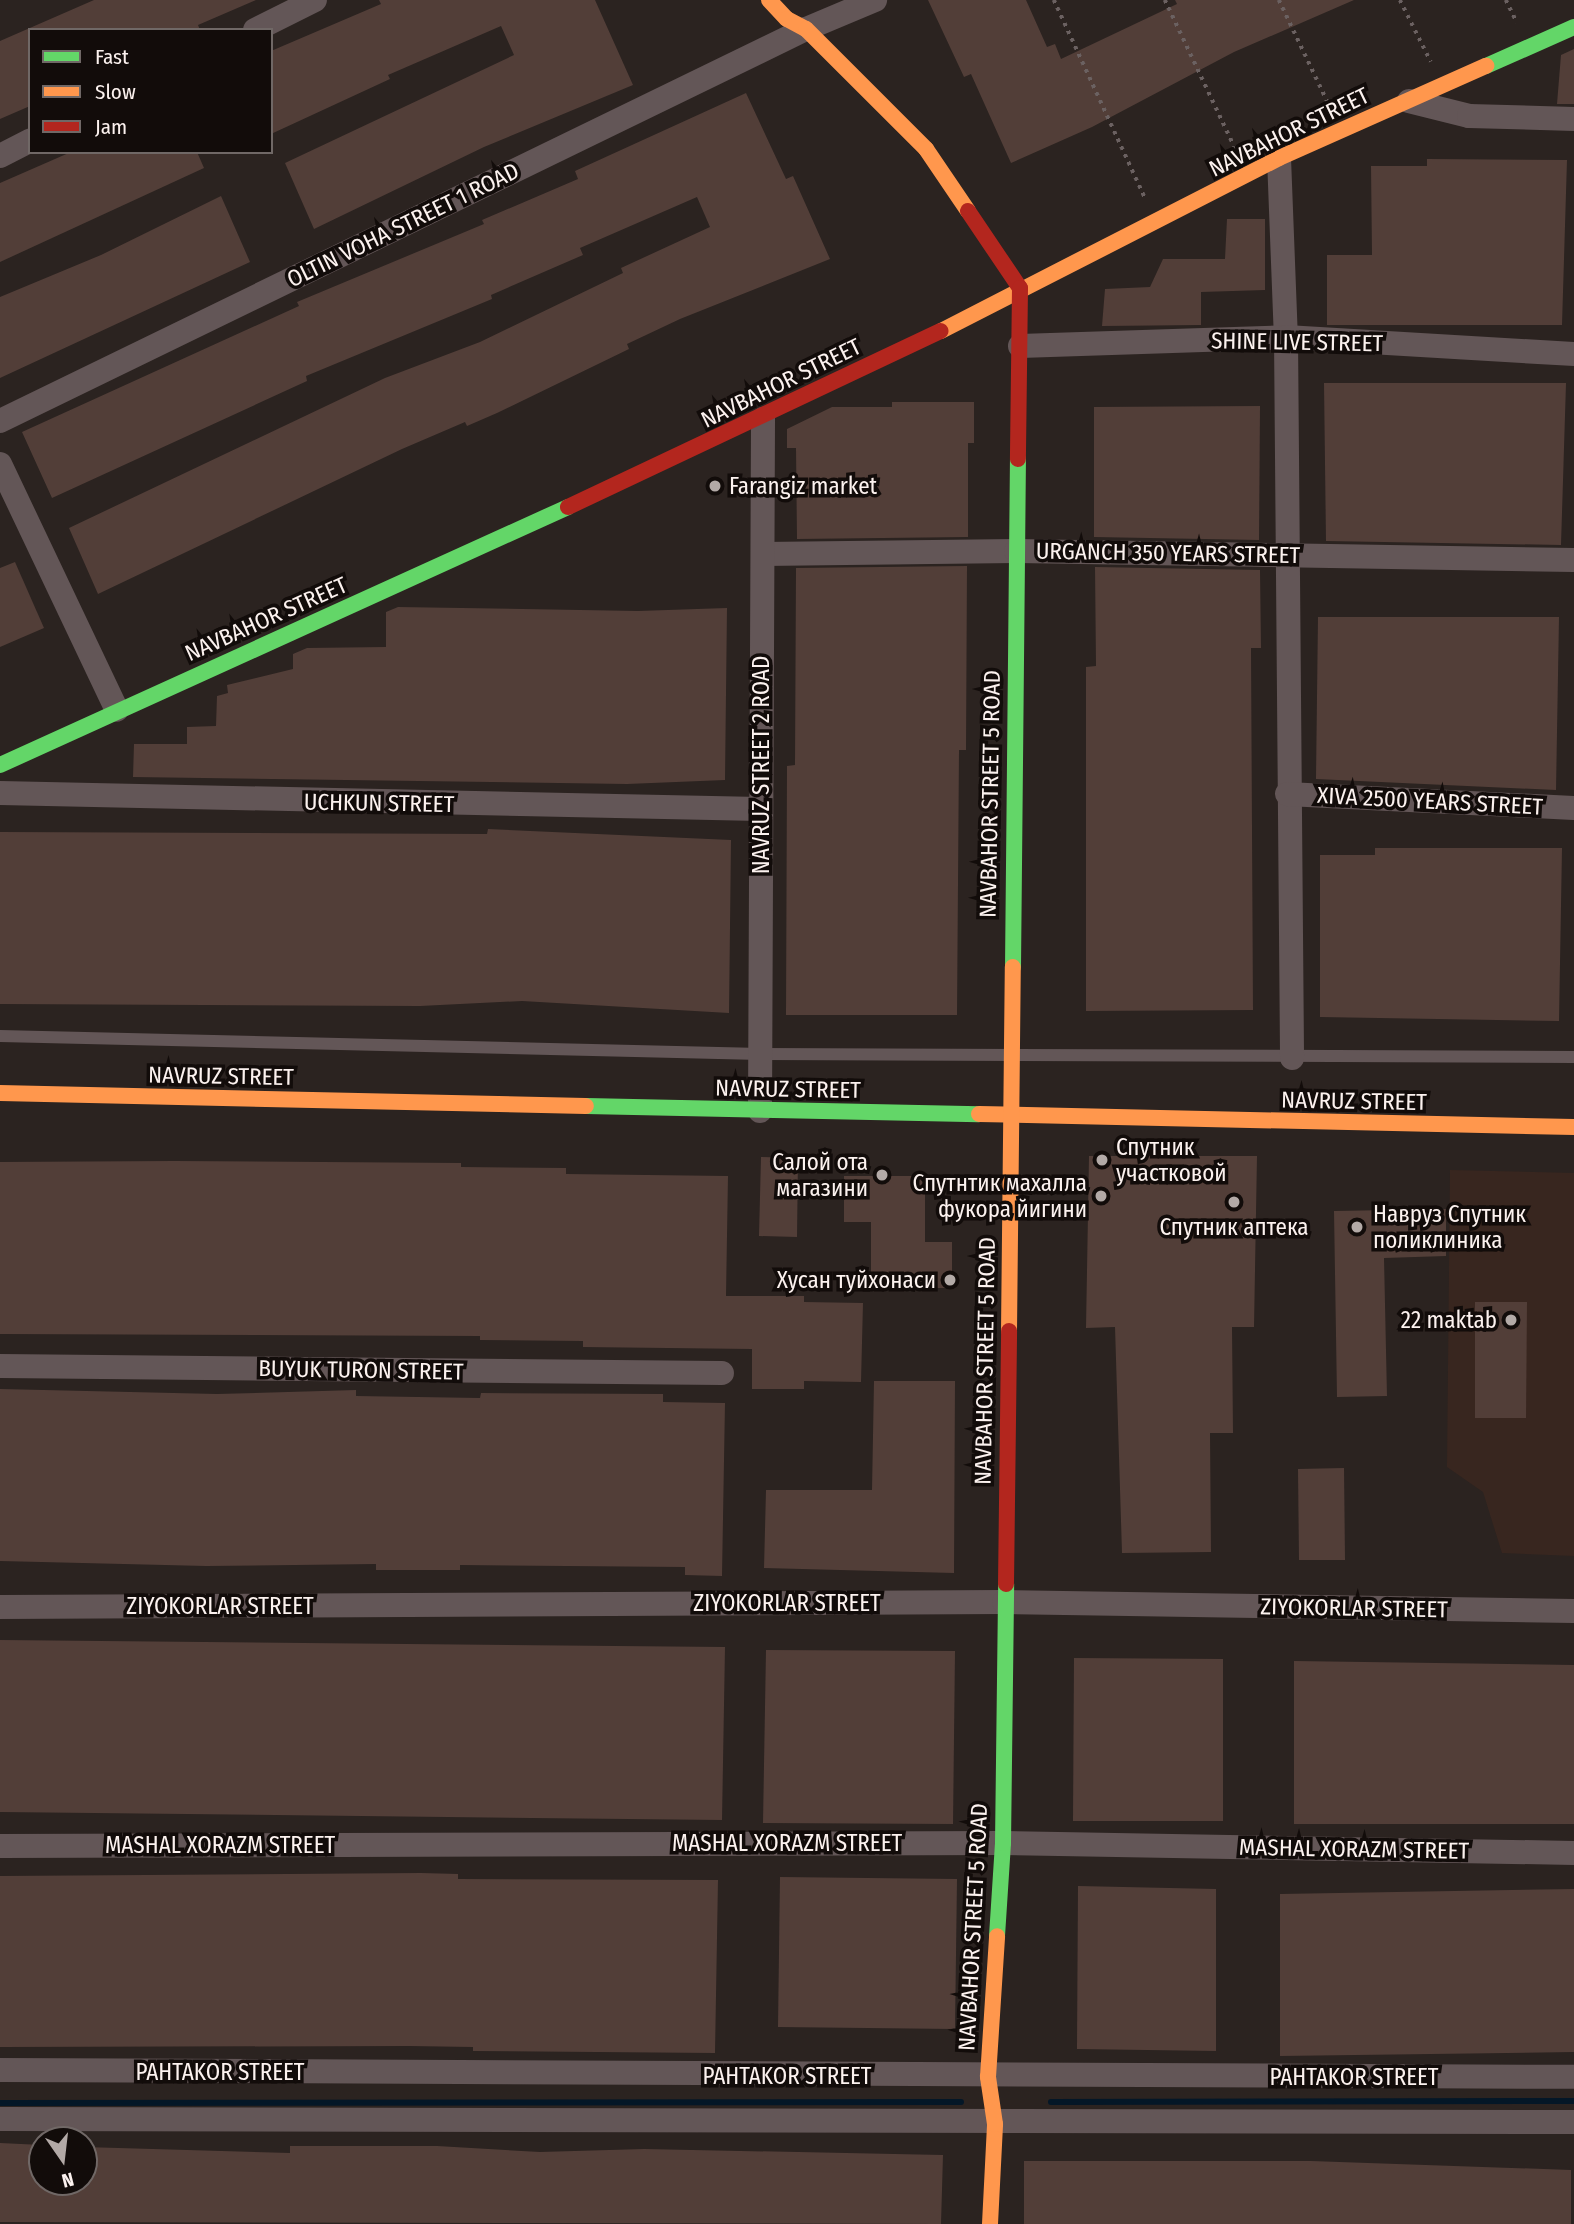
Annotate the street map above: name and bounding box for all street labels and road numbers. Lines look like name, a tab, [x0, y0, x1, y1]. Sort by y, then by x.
street label: NAVBAHOR STREET	[1204, 81, 1374, 183]
street label: OLTIN VOHA STREET 1 ROAD	[283, 157, 523, 293]
street label: SHINE LIVE STREET	[1211, 327, 1383, 357]
street label: NAVBAHOR STREET	[696, 332, 866, 434]
street label: URGANCH 350 YEARS STREET	[1036, 537, 1300, 569]
street label: NAVBAHOR STREET	[181, 571, 351, 667]
street label: NAVRUZ STREET 2 ROAD	[747, 656, 775, 874]
street label: NAVBAHOR STREET 5 ROAD	[974, 670, 1006, 918]
street label: XIVA 2500 YEARS STREET	[1316, 781, 1544, 821]
street label: UCHKUN STREET	[304, 788, 454, 818]
street label: NAVRUZ STREET	[148, 1061, 294, 1091]
street label: NAVRUZ STREET	[715, 1074, 861, 1104]
street label: NAVRUZ STREET	[1281, 1086, 1427, 1116]
street label: NAVBAHOR STREET 5 ROAD	[969, 1237, 1001, 1485]
street label: BUYUK TURON STREET	[258, 1354, 464, 1386]
street label: ZIYOKORLAR STREET	[693, 1589, 881, 1617]
street label: ZIYOKORLAR STREET	[126, 1592, 314, 1620]
street label: ZIYOKORLAR STREET	[1260, 1593, 1448, 1623]
street label: NAVBAHOR STREET 5 ROAD	[953, 1802, 993, 2052]
street label: MASHAL XORAZM STREET	[672, 1829, 902, 1857]
street label: MASHAL XORAZM STREET	[105, 1831, 335, 1859]
street label: MASHAL XORAZM STREET	[1239, 1833, 1469, 1865]
street label: PAHTAKOR STREET	[136, 2058, 304, 2086]
street label: PAHTAKOR STREET	[703, 2062, 871, 2090]
street label: PAHTAKOR STREET	[1270, 2063, 1438, 2091]

